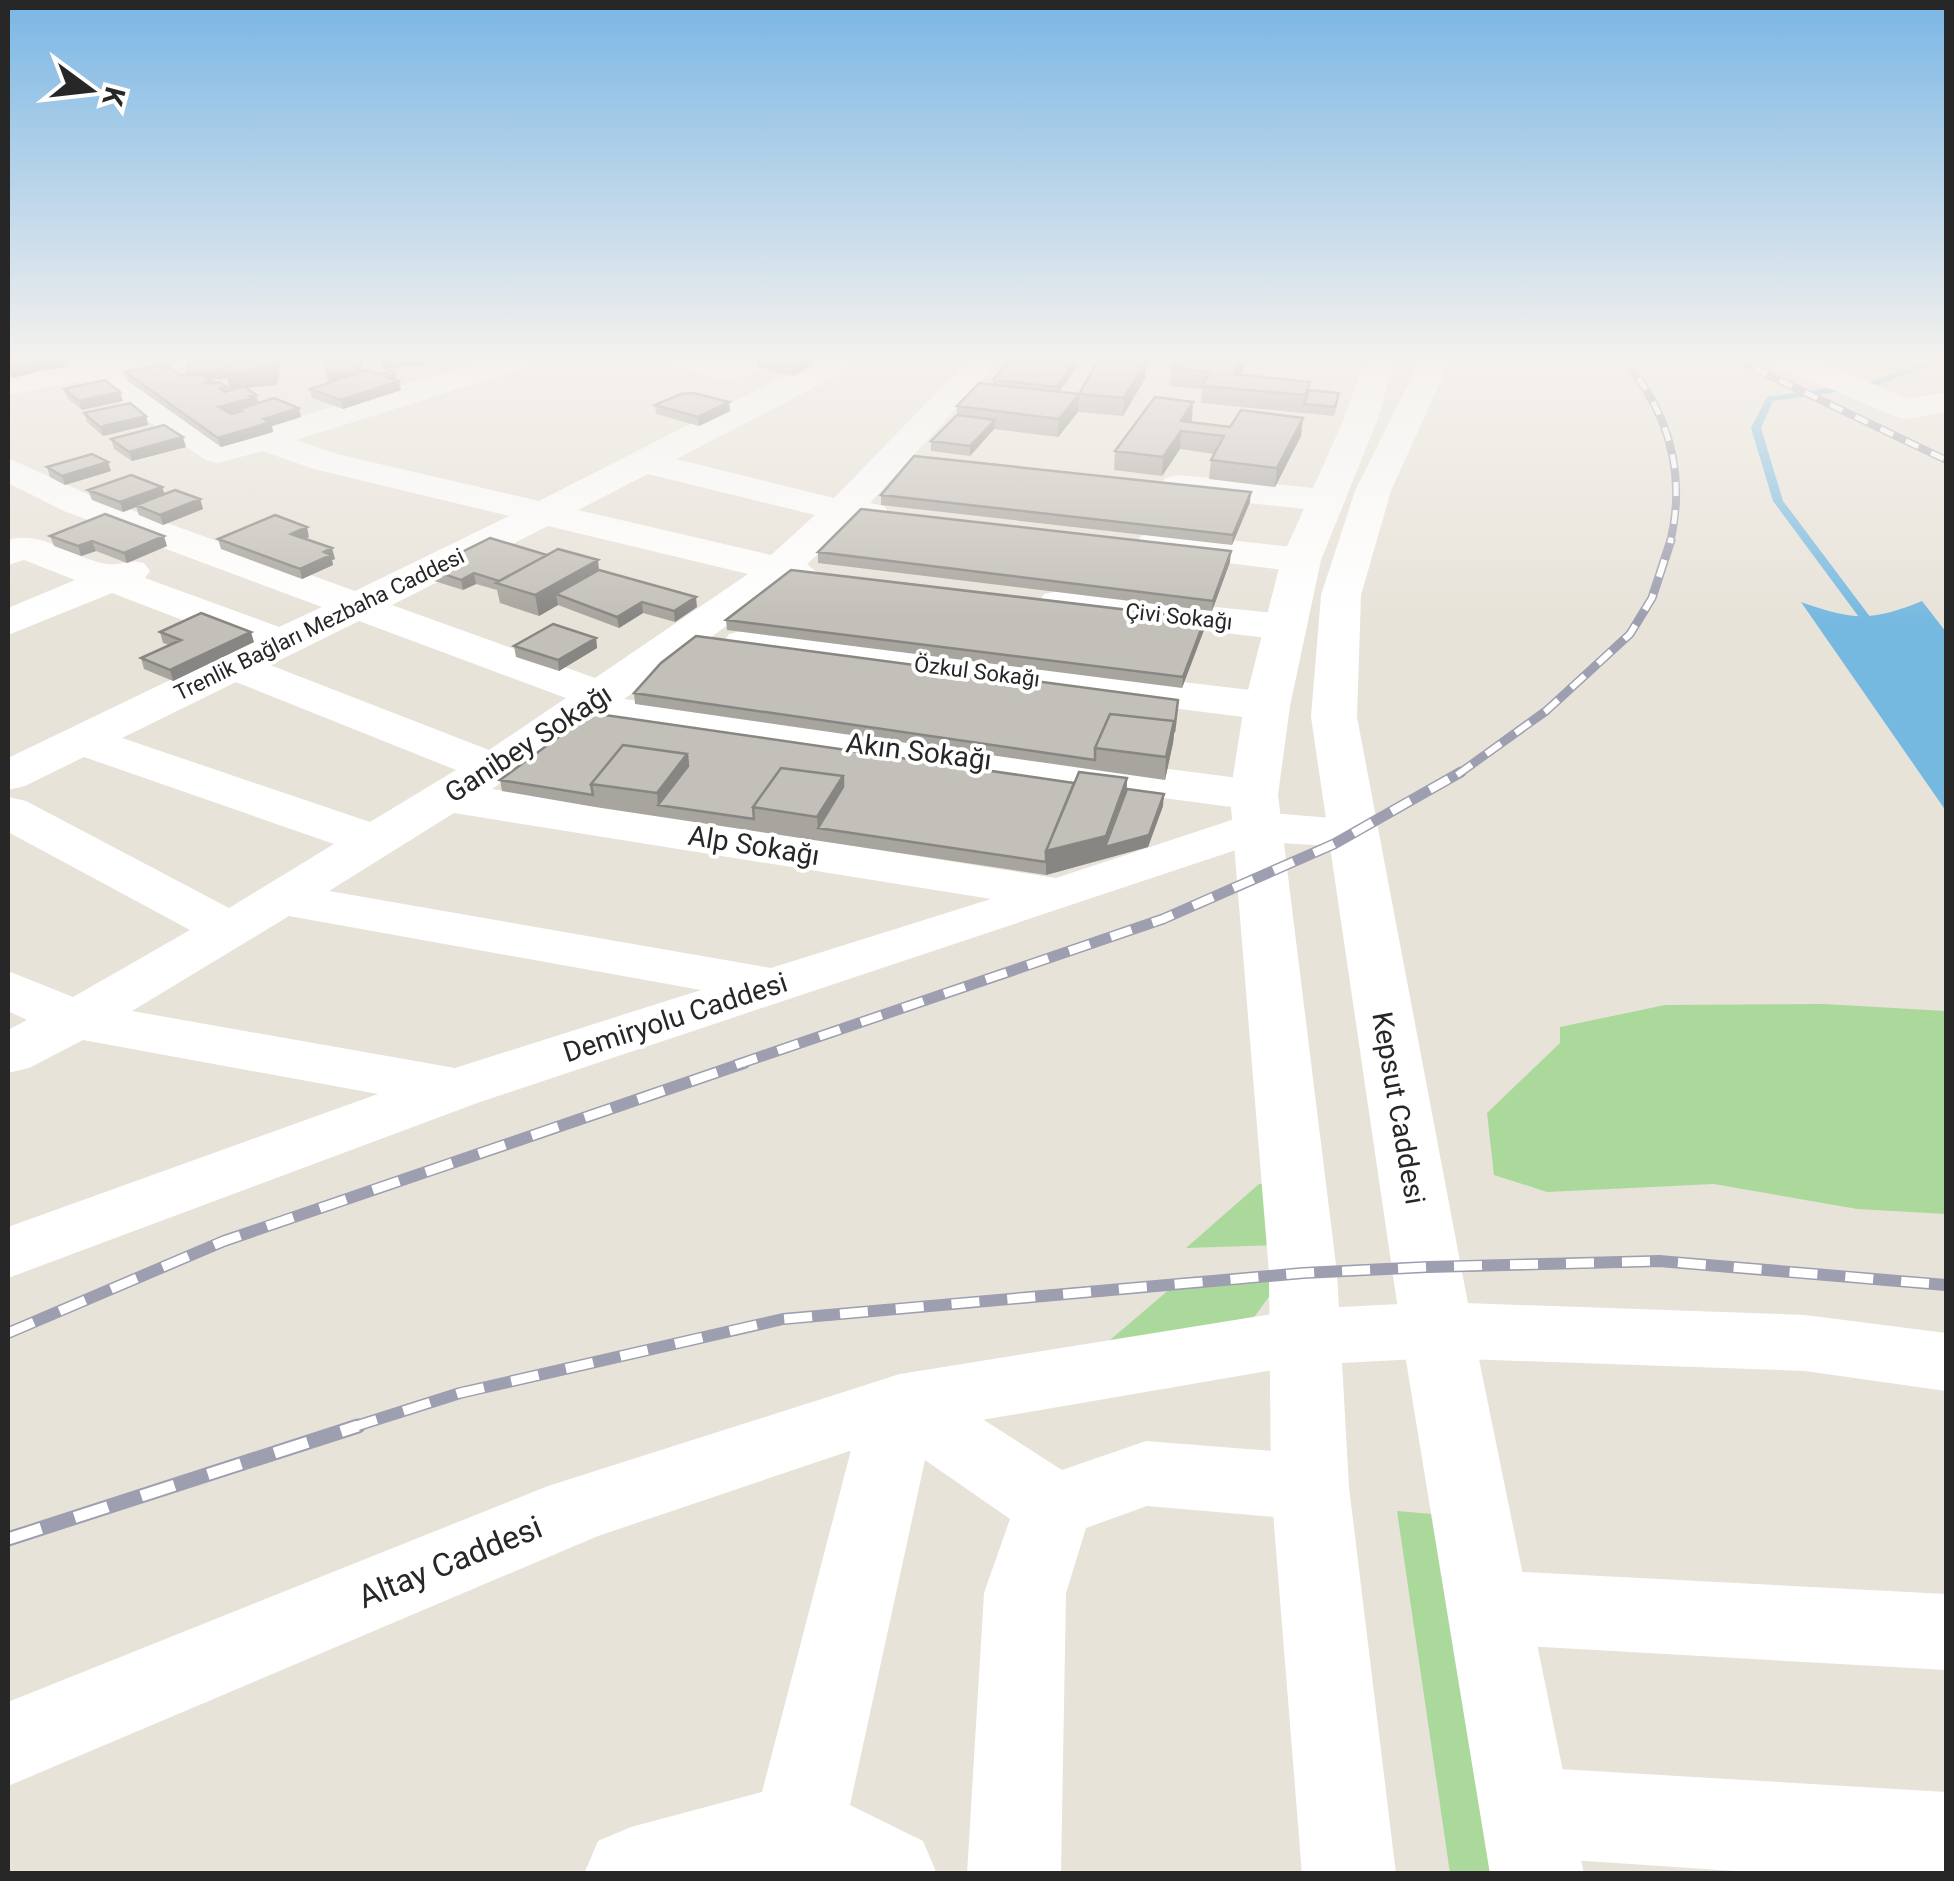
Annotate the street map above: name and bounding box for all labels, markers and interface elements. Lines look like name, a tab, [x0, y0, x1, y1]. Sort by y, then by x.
north arrow	[40, 40, 140, 140]
text: K	[95, 83, 132, 109]
street label: Trenlik Bağları Mezbaha Caddesi	[170, 543, 468, 706]
street label: Çivi Sokağı	[1124, 598, 1234, 635]
street label: Özkul Sokağı	[913, 651, 1041, 692]
street label: Ganibey Sokağı	[439, 677, 618, 810]
street label: Akın Sokağı	[844, 726, 994, 777]
street label: Alp Sokağı	[686, 819, 822, 872]
street label: Demiryolu Caddesi	[559, 966, 791, 1069]
street label: Kepsut Caddesi	[1365, 1009, 1432, 1207]
street label: Altay Caddesi	[352, 1508, 548, 1616]

